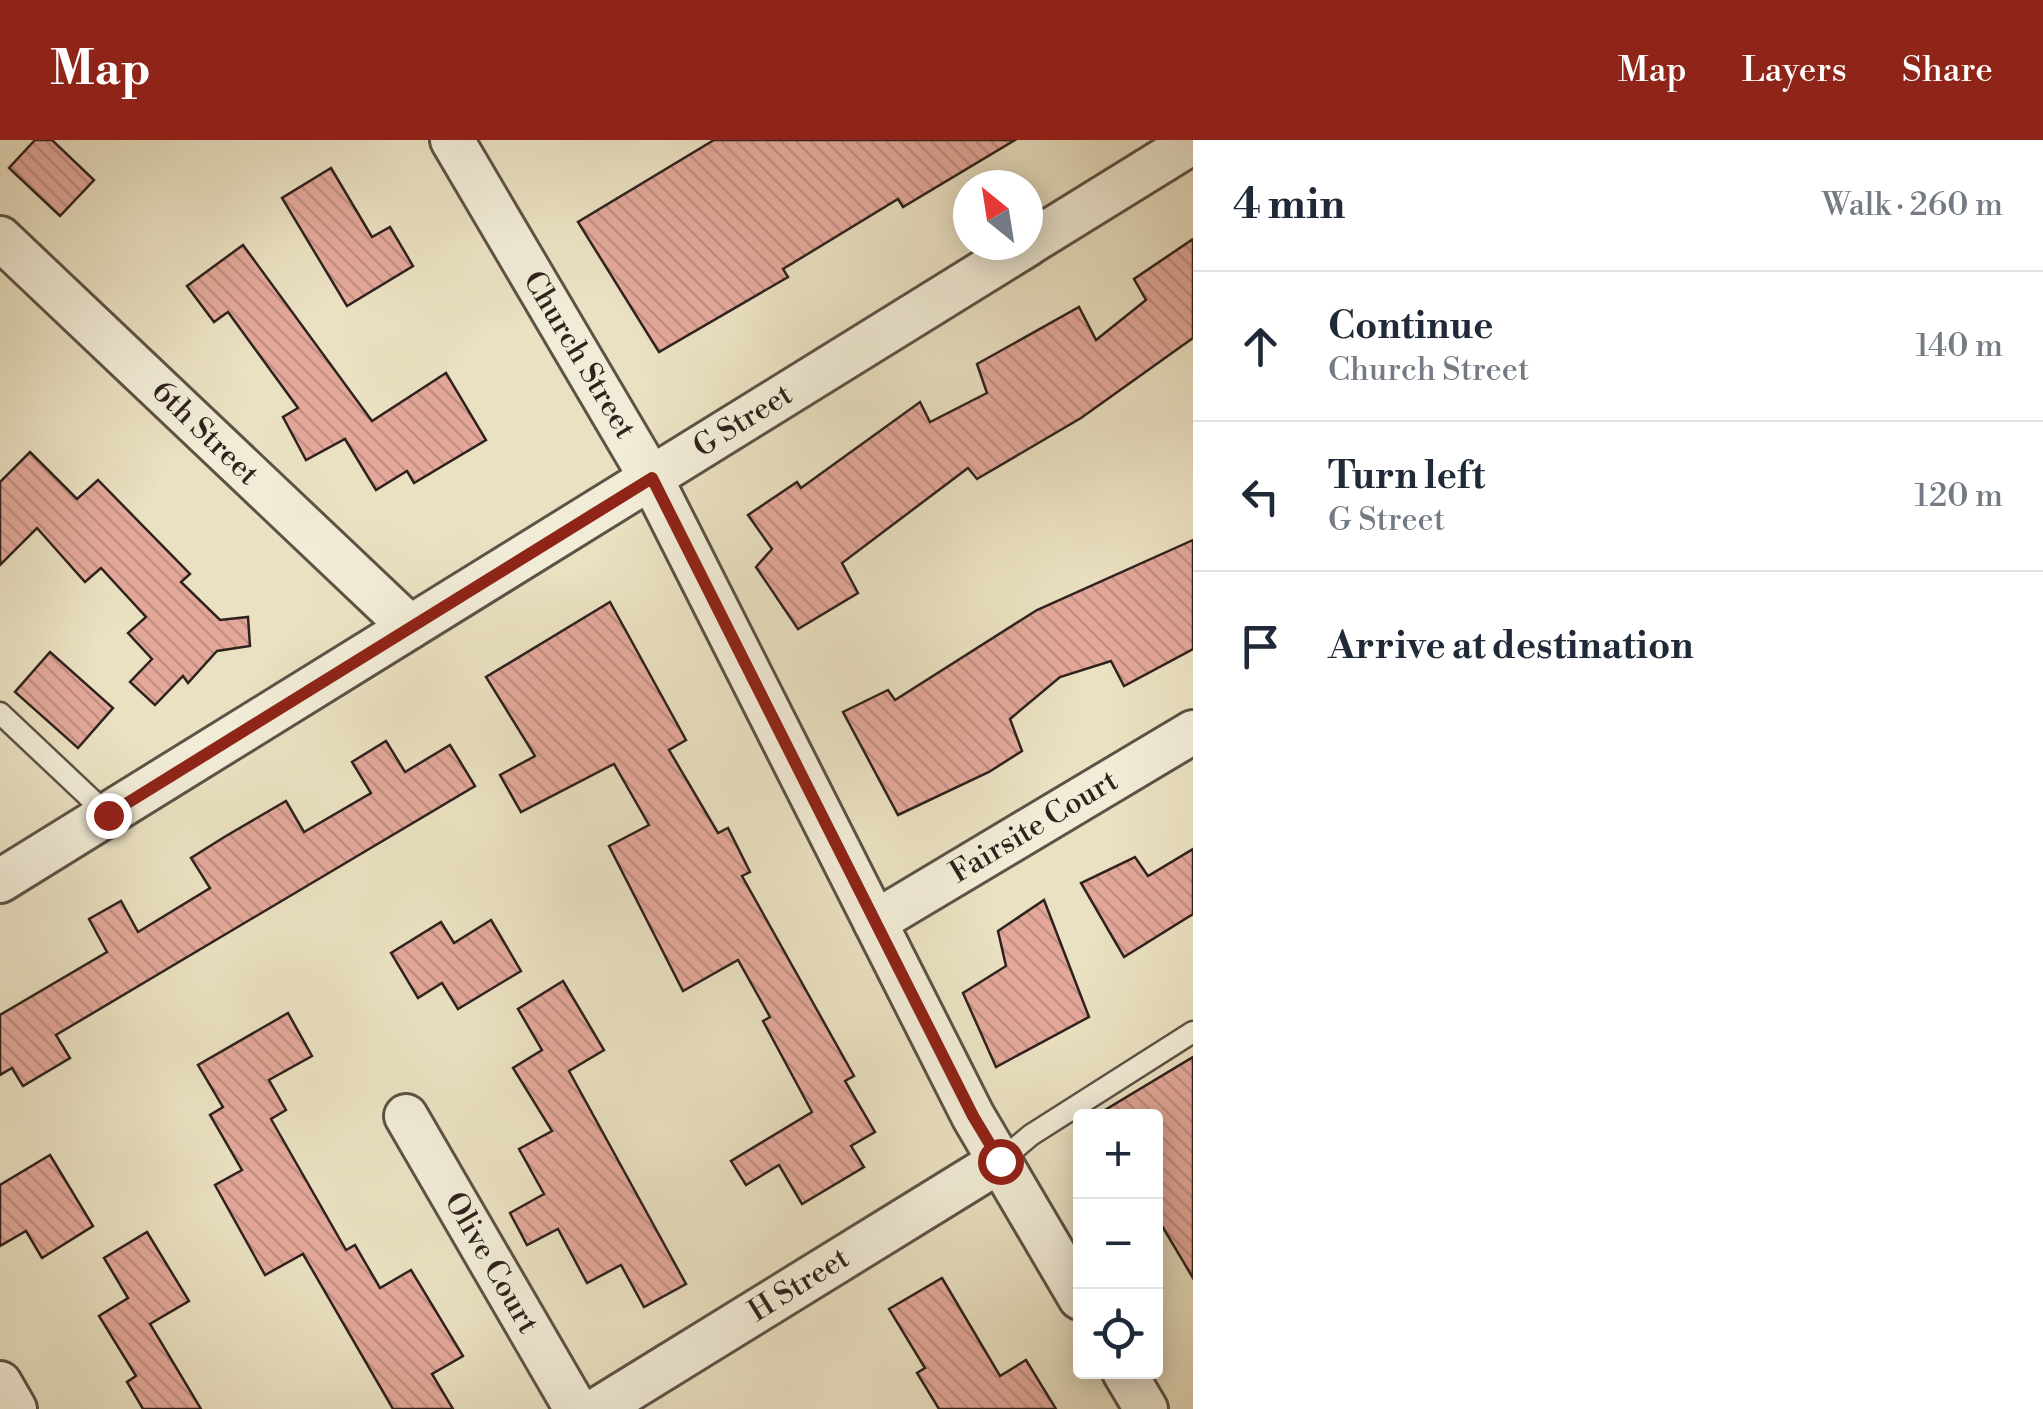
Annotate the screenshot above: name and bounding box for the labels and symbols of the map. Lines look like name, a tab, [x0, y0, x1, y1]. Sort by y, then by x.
north arrow	[953, 170, 1043, 260]
street label: Church Street	[514, 264, 644, 446]
street label: 6th Street	[143, 373, 267, 494]
street label: G Street	[686, 376, 800, 466]
street label: Fairsite Court	[943, 762, 1125, 892]
route end	[86, 793, 132, 839]
route start	[978, 1139, 1024, 1185]
street label: Olive Court	[435, 1186, 547, 1341]
street label: H Street	[742, 1239, 857, 1331]

